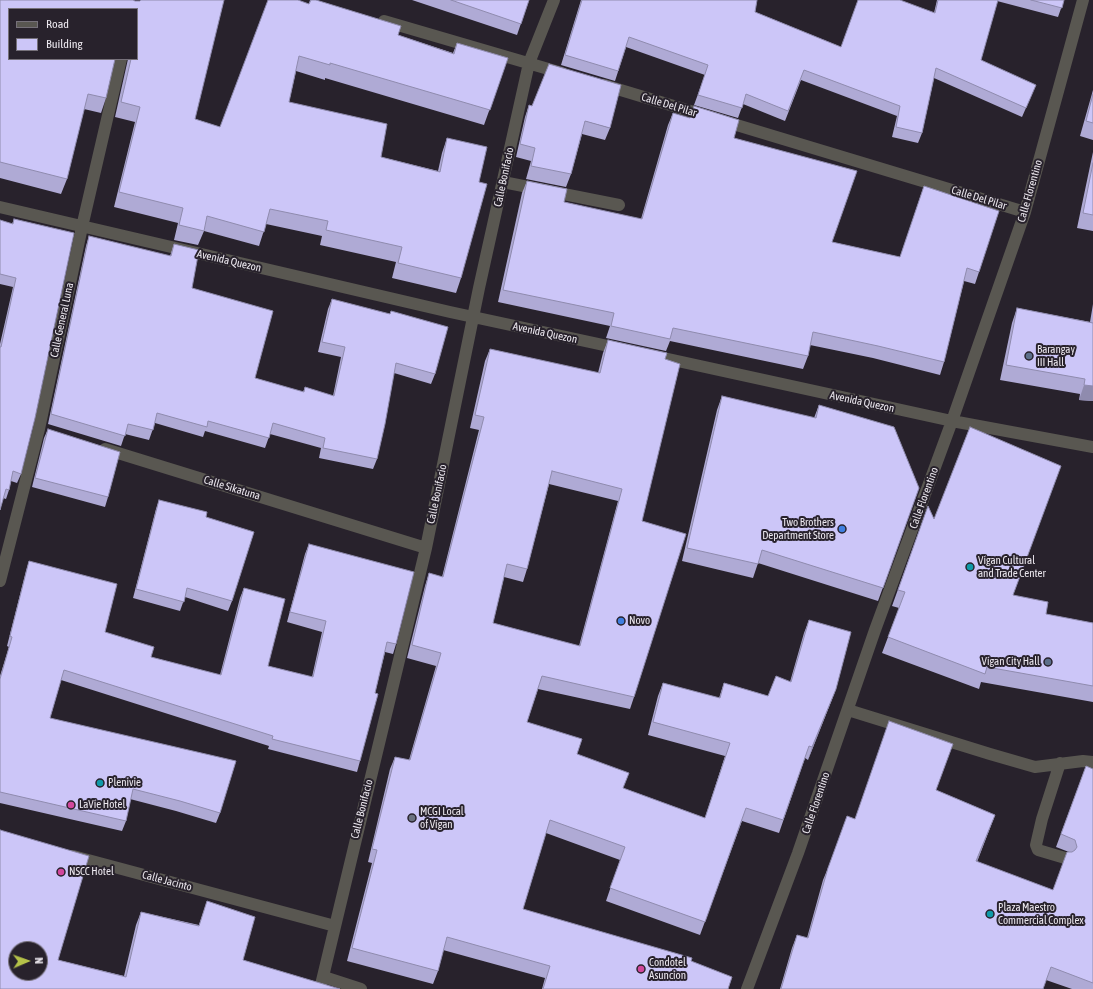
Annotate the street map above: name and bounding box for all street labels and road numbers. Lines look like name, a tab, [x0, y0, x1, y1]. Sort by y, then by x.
street label: Calle Del Pilar	[640, 90, 698, 120]
street label: Calle Bonifacio	[491, 146, 517, 208]
street label: Calle Florentino	[1015, 158, 1045, 224]
street label: Calle Del Pilar	[950, 183, 1008, 213]
street label: Avenida Quezon	[196, 247, 262, 275]
street label: Calle General Luna	[48, 281, 76, 359]
street label: Avenida Quezon	[512, 320, 578, 346]
street label: Avenida Quezon	[829, 389, 895, 415]
street label: Calle Bonifacio	[424, 463, 450, 525]
street label: Calle Florentino	[907, 465, 941, 531]
street label: Calle Sikatuna	[202, 473, 262, 503]
street label: Calle Florentino	[799, 770, 833, 836]
street label: Calle Bonifacio	[348, 778, 376, 840]
street label: Calle Jacinto	[141, 868, 193, 894]

